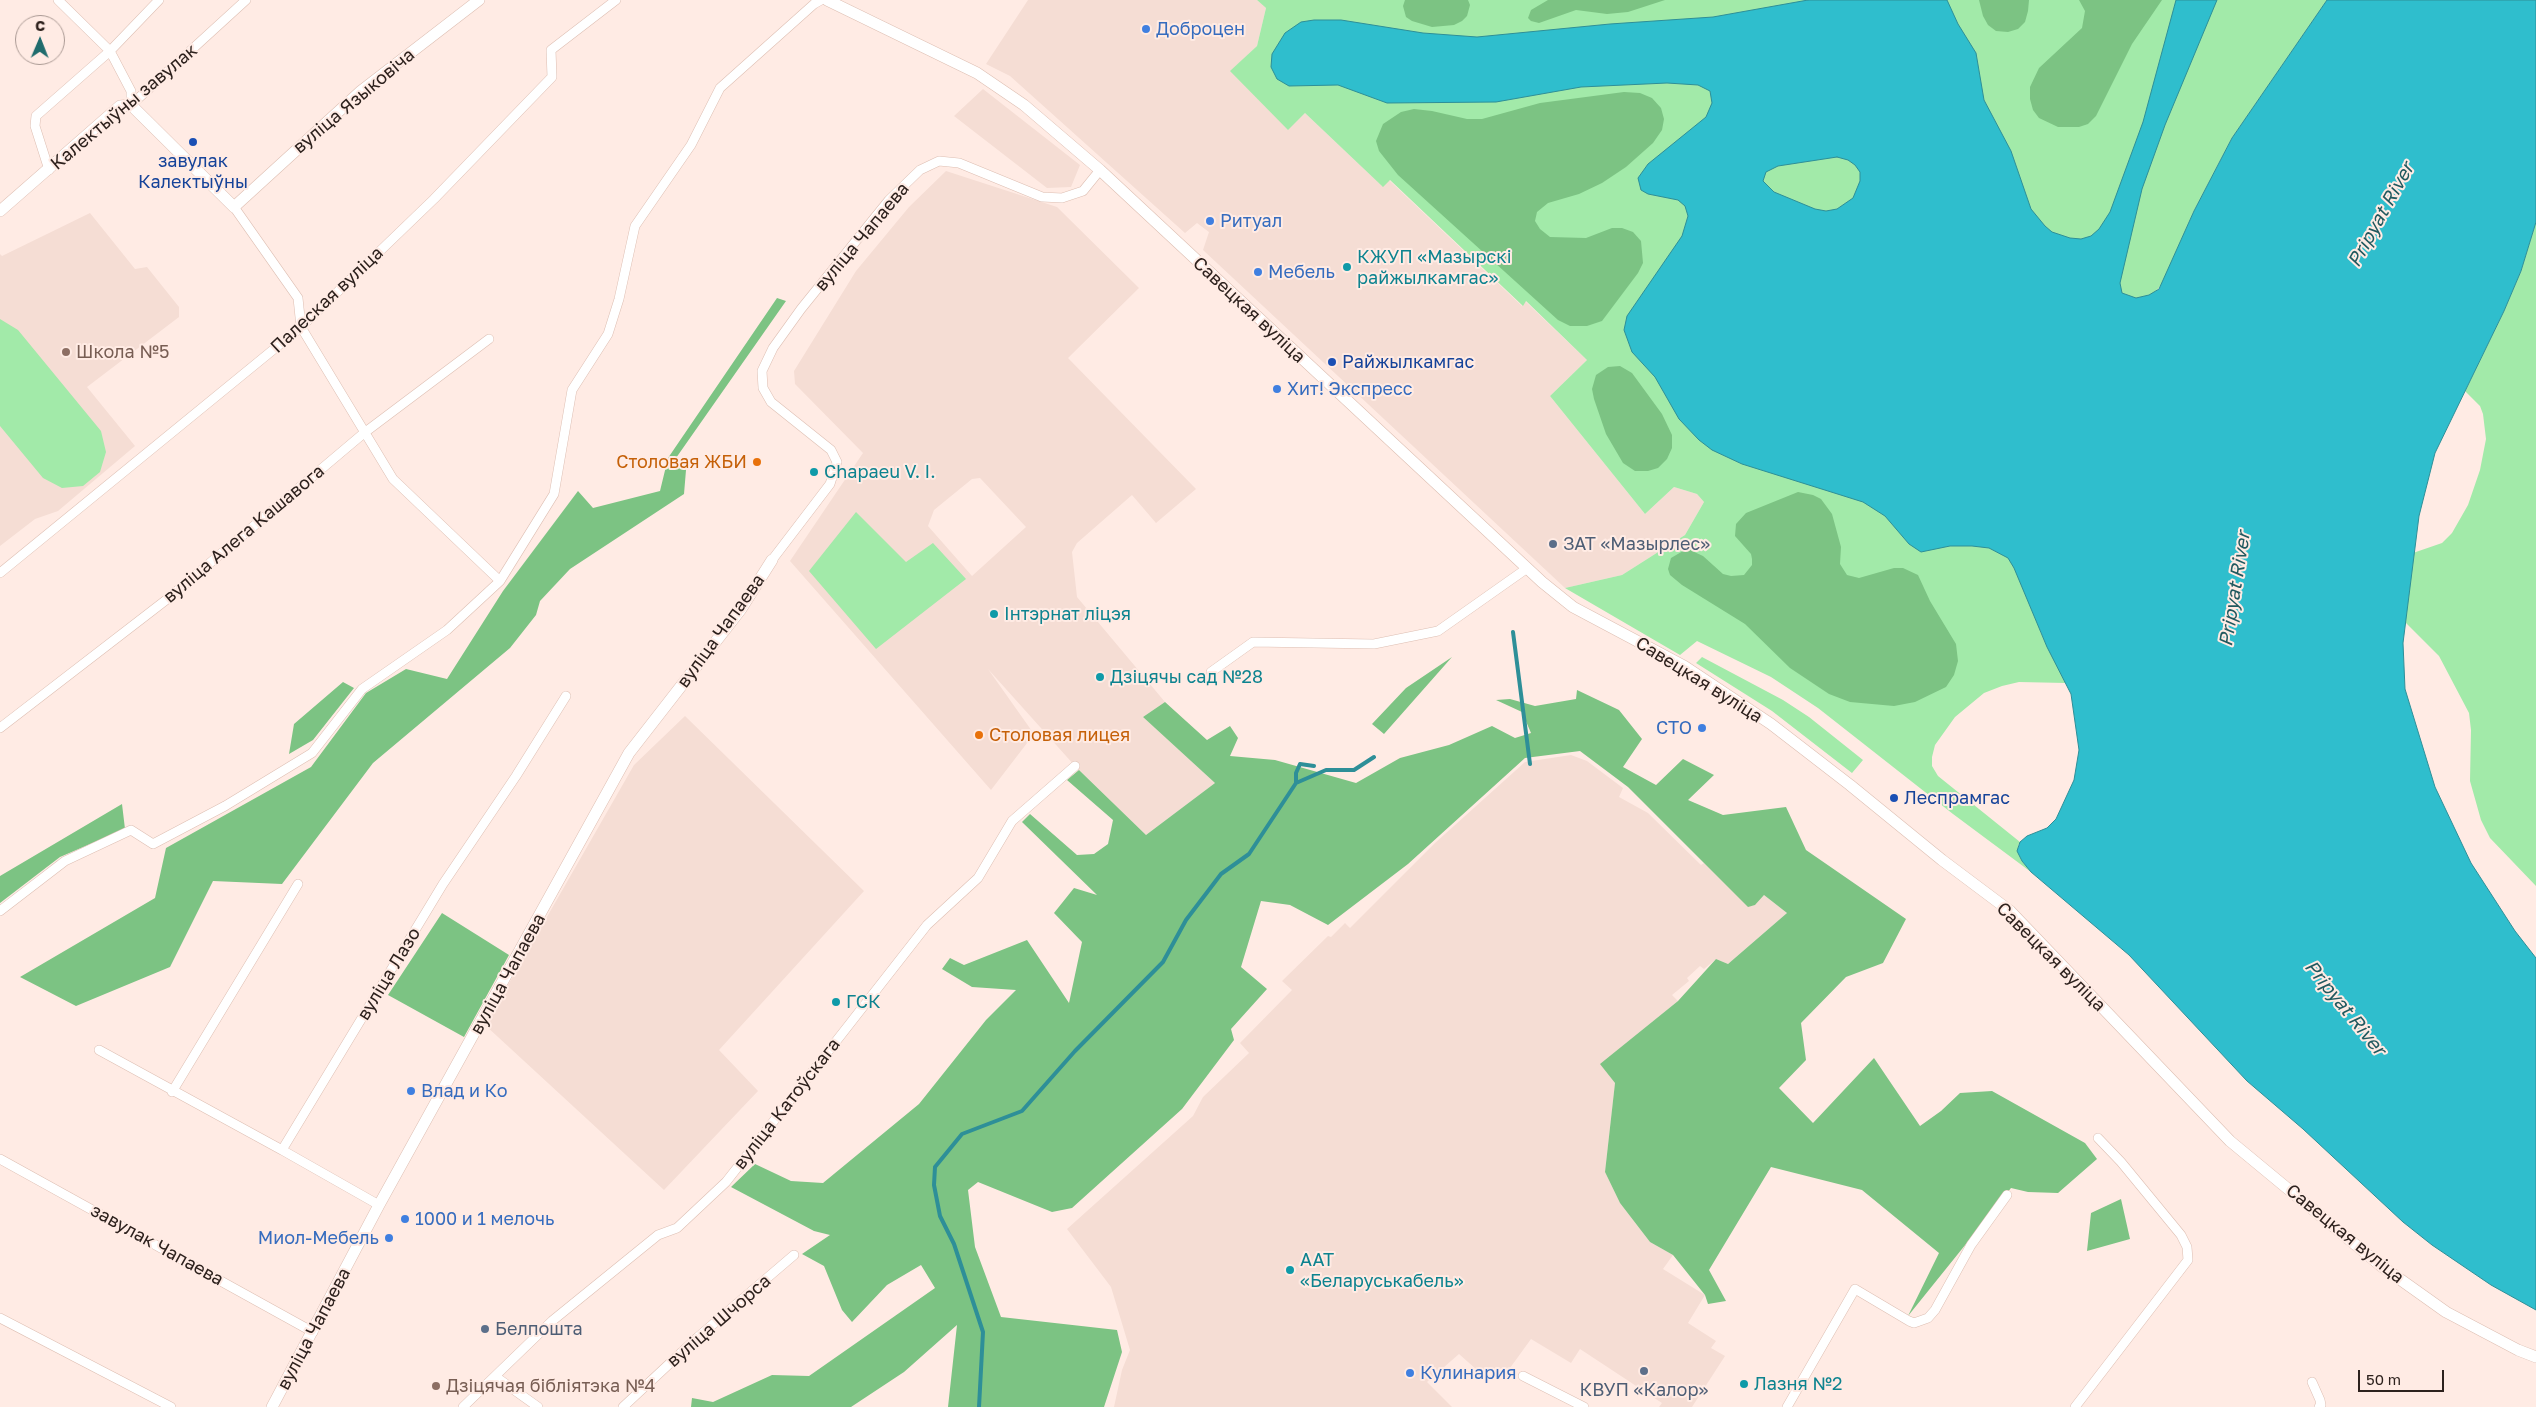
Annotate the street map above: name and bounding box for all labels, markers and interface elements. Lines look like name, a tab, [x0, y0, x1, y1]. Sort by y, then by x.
north arrow	[15, 15, 65, 65]
text: С	[35, 17, 45, 34]
place label: Доброцен	[1156, 18, 1245, 40]
marker: Доброцен	[1140, 23, 1152, 35]
street label: Калектыўны завулак	[46, 39, 202, 175]
street label: вуліца Языковіча	[289, 44, 419, 158]
marker: завулак Калектыўны	[187, 136, 199, 148]
place label: завулак Калектыўны	[138, 150, 248, 192]
water label: Pripyat River	[2343, 159, 2419, 271]
street label: вуліца Чапаева	[810, 178, 914, 296]
place label: Ритуал	[1220, 210, 1282, 232]
marker: Ритуал	[1204, 215, 1216, 227]
street label: Палеская вуліца	[266, 242, 388, 358]
place label: КЖУП «Мазырскі райжылкамгас»	[1357, 246, 1511, 288]
street label: Савецкая вуліца	[1188, 252, 1310, 368]
place label: Мебель	[1268, 261, 1335, 283]
marker: КЖУП «Мазырскі райжылкамгас»	[1341, 261, 1353, 273]
marker: Мебель	[1252, 266, 1264, 278]
place label: Школа №5	[76, 341, 169, 363]
marker: Школа №5	[60, 346, 72, 358]
place label: Райжылкамгас	[1342, 351, 1474, 373]
marker: Райжылкамгас	[1326, 356, 1338, 368]
place label: Хит! Экспресс	[1287, 378, 1413, 400]
marker: Хит! Экспресс	[1271, 383, 1283, 395]
place label: Столовая ЖБИ	[616, 451, 747, 473]
marker: Столовая ЖБИ	[751, 456, 763, 468]
street label: вуліца Алега Кашавога	[159, 460, 329, 608]
place label: Chapaeu V. I.	[824, 461, 936, 483]
marker: Chapaeu V. I.	[808, 466, 820, 478]
water label: Pripyat River	[2215, 530, 2255, 648]
place label: ЗАТ «Мазырлес»	[1563, 533, 1710, 555]
marker: ЗАТ «Мазырлес»	[1547, 538, 1559, 550]
street label: вуліца Чапаева	[673, 570, 769, 692]
place label: Інтэрнат ліцэя	[1004, 603, 1131, 625]
marker: Інтэрнат ліцэя	[988, 608, 1000, 620]
street label: Савецкая вуліца	[1632, 632, 1766, 728]
place label: Дзіцячы сад №28	[1110, 666, 1263, 688]
marker: Дзіцячы сад №28	[1094, 671, 1106, 683]
place label: СТО	[1656, 717, 1692, 739]
marker: СТО	[1696, 722, 1708, 734]
place label: Столовая лицея	[989, 724, 1130, 746]
marker: Столовая лицея	[973, 729, 985, 741]
place label: Леспрамгас	[1904, 787, 2010, 809]
marker: Леспрамгас	[1888, 792, 1900, 804]
street label: Савецкая вуліца	[1992, 898, 2110, 1016]
street label: вуліца Чапаева	[466, 910, 550, 1038]
street label: вуліца Лазо	[353, 924, 425, 1024]
water label: Pripyat River	[2300, 956, 2390, 1060]
place label: ГСК	[846, 991, 881, 1013]
marker: ГСК	[830, 996, 842, 1008]
street label: вуліца Катоўскага	[729, 1034, 845, 1174]
place label: Влад и Ко	[421, 1080, 507, 1102]
marker: Влад и Ко	[405, 1085, 417, 1097]
street label: Савецкая вуліца	[2282, 1180, 2408, 1288]
street label: завулак Чапаева	[87, 1200, 227, 1290]
place label: 1000 и 1 мелочь	[415, 1208, 554, 1230]
marker: 1000 и 1 мелочь	[399, 1213, 411, 1225]
place label: Миол-Мебель	[258, 1227, 379, 1249]
marker: Миол-Мебель	[383, 1232, 395, 1244]
place label: ААТ «Беларуськабель»	[1300, 1249, 1464, 1292]
street label: вуліца Чапаева	[273, 1264, 355, 1394]
marker: ААТ «Беларуськабель»	[1284, 1264, 1296, 1276]
street label: вуліца Шчорса	[663, 1270, 775, 1372]
place label: Белпошта	[495, 1318, 583, 1340]
marker: Белпошта	[479, 1323, 491, 1335]
scale bar	[2361, 1360, 2447, 1392]
place label: Кулинария	[1420, 1362, 1517, 1384]
marker: КВУП «Калор»	[1638, 1365, 1650, 1377]
marker: Кулинария	[1404, 1367, 1416, 1379]
text: 50 m	[2366, 1370, 2401, 1388]
place label: Лазня №2	[1754, 1373, 1842, 1395]
place label: Дзіцячая бібліятэка №4	[446, 1375, 655, 1397]
marker: Лазня №2	[1738, 1378, 1750, 1390]
place label: КВУП «Калор»	[1580, 1379, 1708, 1401]
marker: Дзіцячая бібліятэка №4	[430, 1380, 442, 1392]

